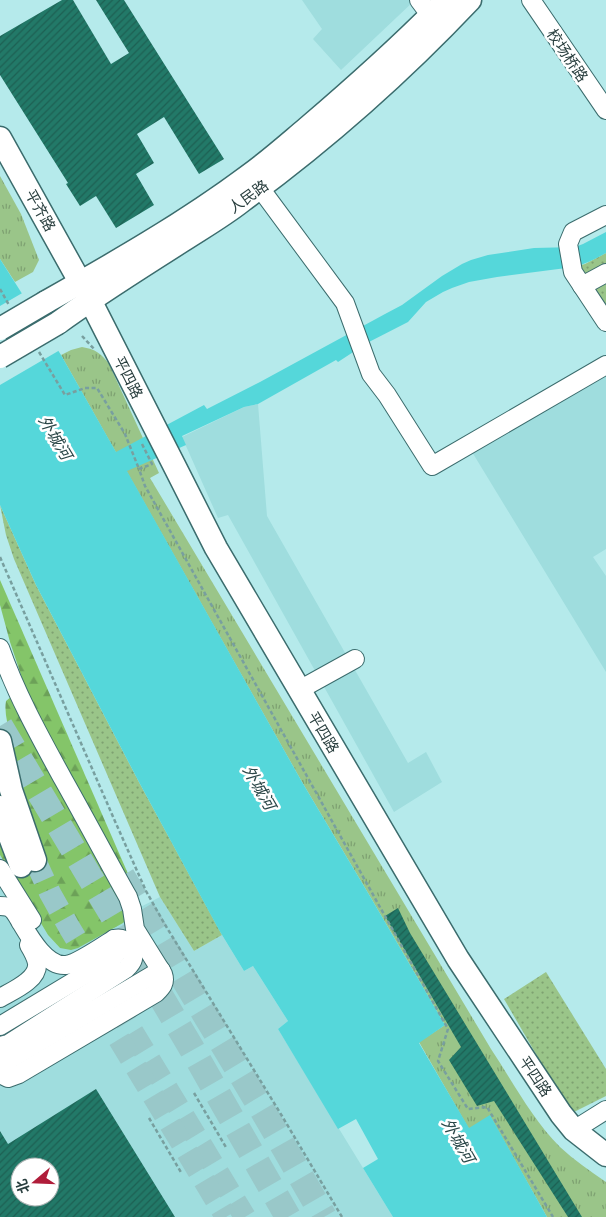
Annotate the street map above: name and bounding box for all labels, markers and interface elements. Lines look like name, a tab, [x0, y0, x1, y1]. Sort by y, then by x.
street label: 校场桥路	[544, 25, 592, 85]
street label: 人民路	[225, 175, 271, 217]
street label: 平齐路	[22, 186, 60, 234]
street label: 平四路	[111, 353, 147, 401]
water label: 外城河	[35, 412, 78, 465]
street label: 平四路	[305, 708, 343, 756]
water label: 外城河	[240, 761, 282, 815]
street label: 平四路	[516, 1052, 556, 1100]
water label: 外城河	[439, 1114, 481, 1168]
north arrow	[10, 1157, 60, 1207]
text: 北	[12, 1177, 33, 1196]

